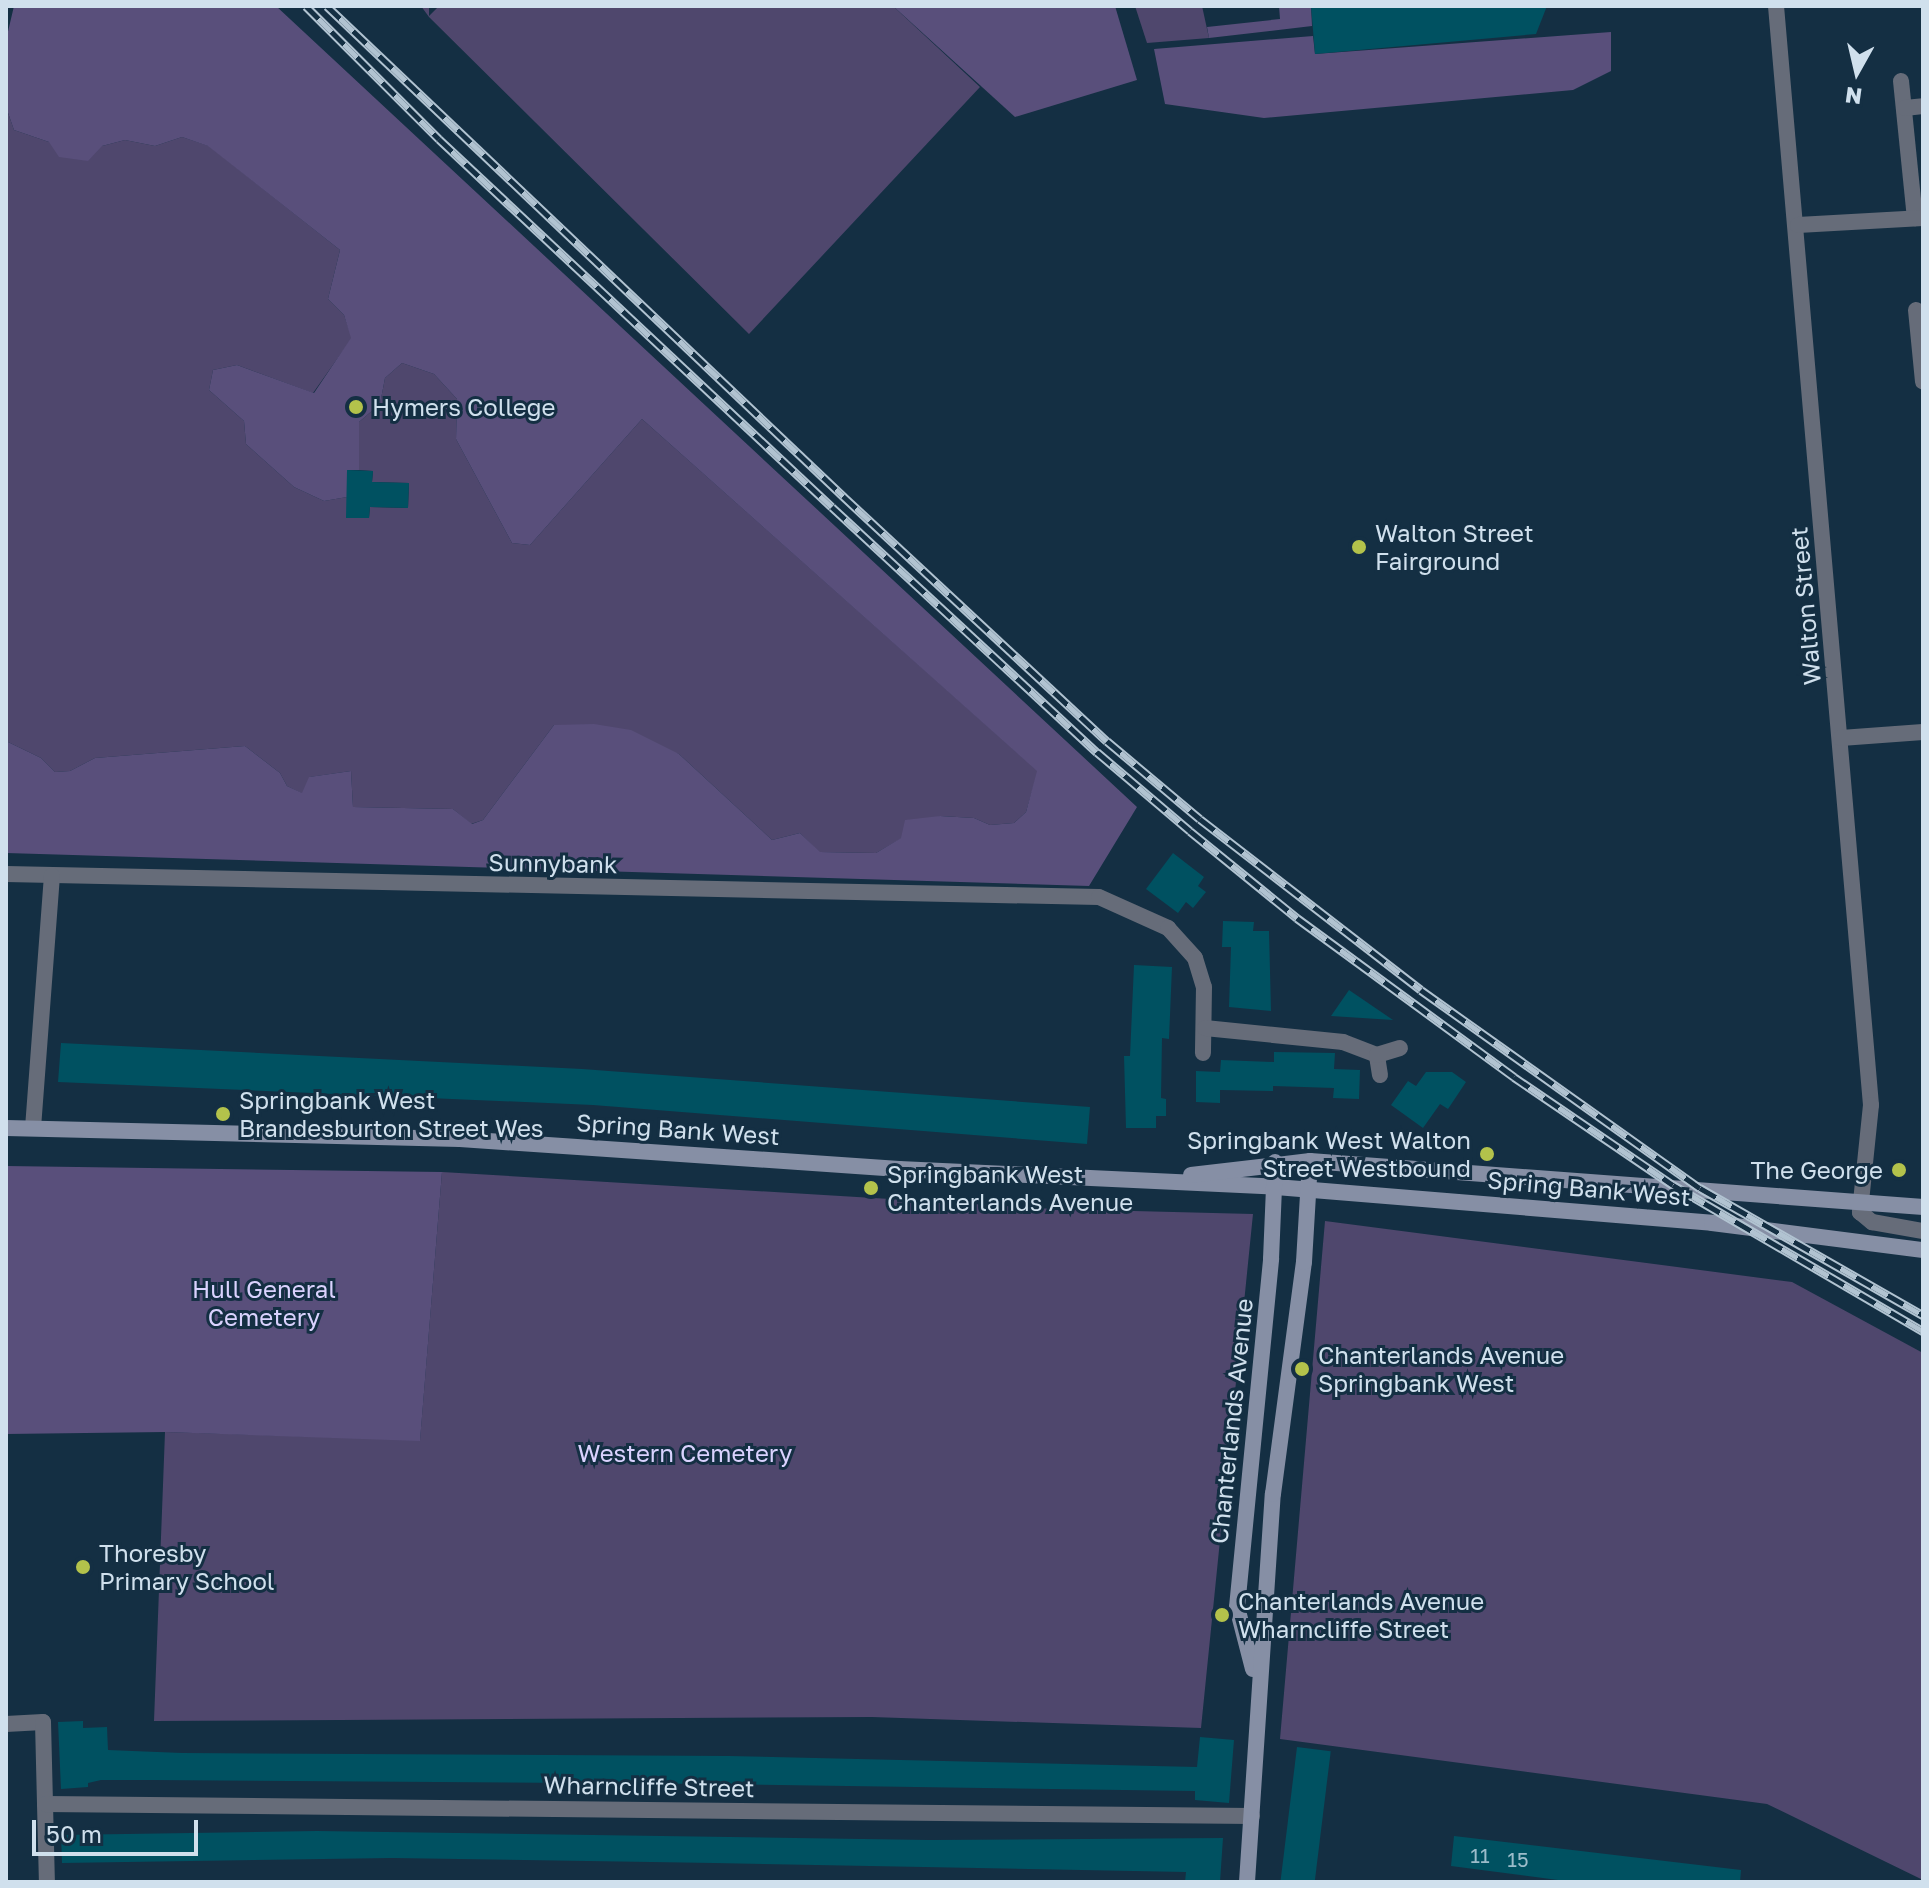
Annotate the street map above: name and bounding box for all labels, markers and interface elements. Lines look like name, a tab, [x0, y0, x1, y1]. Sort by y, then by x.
north arrow	[1817, 32, 1897, 112]
text: N	[1843, 82, 1864, 111]
place label: Hymers College	[372, 393, 555, 421]
marker: Hymers College	[347, 398, 365, 416]
place label: Walton Street Fairground	[1375, 519, 1534, 575]
street label: Walton Street	[1784, 526, 1826, 686]
marker: Walton Street Fairground	[1350, 538, 1368, 556]
street label: Sunnybank	[488, 847, 618, 879]
place label: Springbank West Brandesburton Street Wes	[239, 1086, 544, 1142]
marker: Springbank West Brandesburton Street Wes	[214, 1105, 232, 1123]
street label: Spring Bank West	[575, 1108, 781, 1150]
place label: Springbank West Walton Street Westbound	[1187, 1126, 1471, 1182]
marker: Springbank West Walton Street Westbound	[1478, 1145, 1496, 1163]
place label: The George	[1750, 1156, 1883, 1184]
place label: Springbank West Chanterlands Avenue	[887, 1160, 1133, 1216]
marker: The George	[1890, 1161, 1908, 1179]
street label: Spring Bank West	[1486, 1165, 1692, 1211]
marker: Springbank West Chanterlands Avenue	[862, 1179, 880, 1197]
park label: Hull General Cemetery	[192, 1275, 336, 1331]
street label: Chanterlands Avenue	[1204, 1297, 1258, 1545]
place label: Chanterlands Avenue Springbank West	[1318, 1341, 1564, 1397]
marker: Chanterlands Avenue Springbank West	[1293, 1360, 1311, 1378]
park label: Western Cemetery	[578, 1439, 792, 1467]
place label: Thoresby Primary School	[99, 1539, 275, 1595]
marker: Thoresby Primary School	[74, 1558, 92, 1576]
place label: Chanterlands Avenue Wharncliffe Street	[1238, 1587, 1484, 1643]
marker: Chanterlands Avenue Wharncliffe Street	[1213, 1606, 1231, 1624]
street label: Wharncliffe Street	[543, 1770, 755, 1802]
scale bar	[36, 1804, 202, 1854]
text: 50 m	[46, 1819, 102, 1848]
house number: 11	[1470, 1843, 1490, 1867]
house number: 15	[1507, 1847, 1529, 1871]

